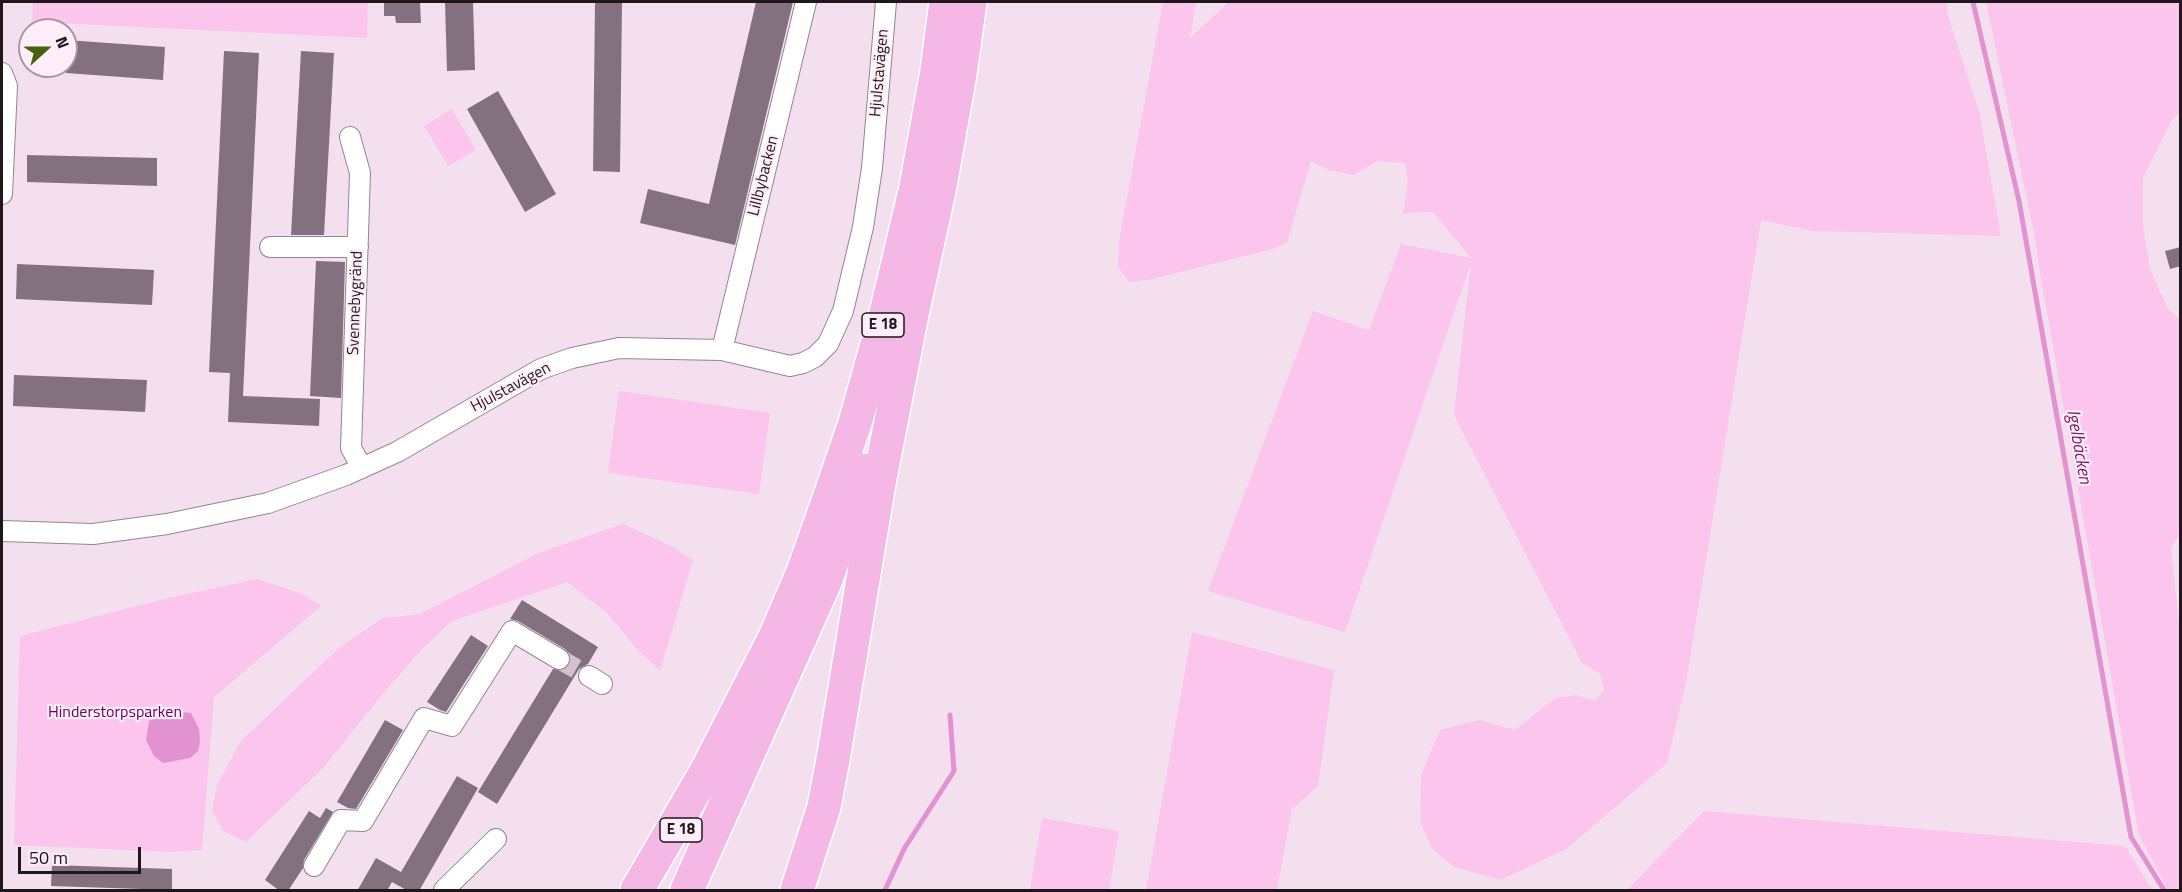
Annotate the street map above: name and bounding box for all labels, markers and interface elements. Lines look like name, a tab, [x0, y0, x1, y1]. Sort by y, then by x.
north arrow	[18, 18, 78, 78]
street label: Hjulstavägen	[867, 28, 893, 118]
text: N	[50, 33, 76, 52]
street label: Lillbybacken	[745, 134, 783, 218]
street label: Svennebygränd	[345, 251, 367, 355]
road number: E 18	[862, 313, 904, 337]
street label: Hjulstavägen	[468, 359, 554, 417]
water label: Igelbäcken	[2061, 408, 2095, 486]
park label: Hinderstorpsparken	[48, 703, 182, 723]
road number: E 18	[660, 818, 702, 842]
scale bar	[21, 835, 144, 873]
text: 50 m	[29, 844, 68, 871]

